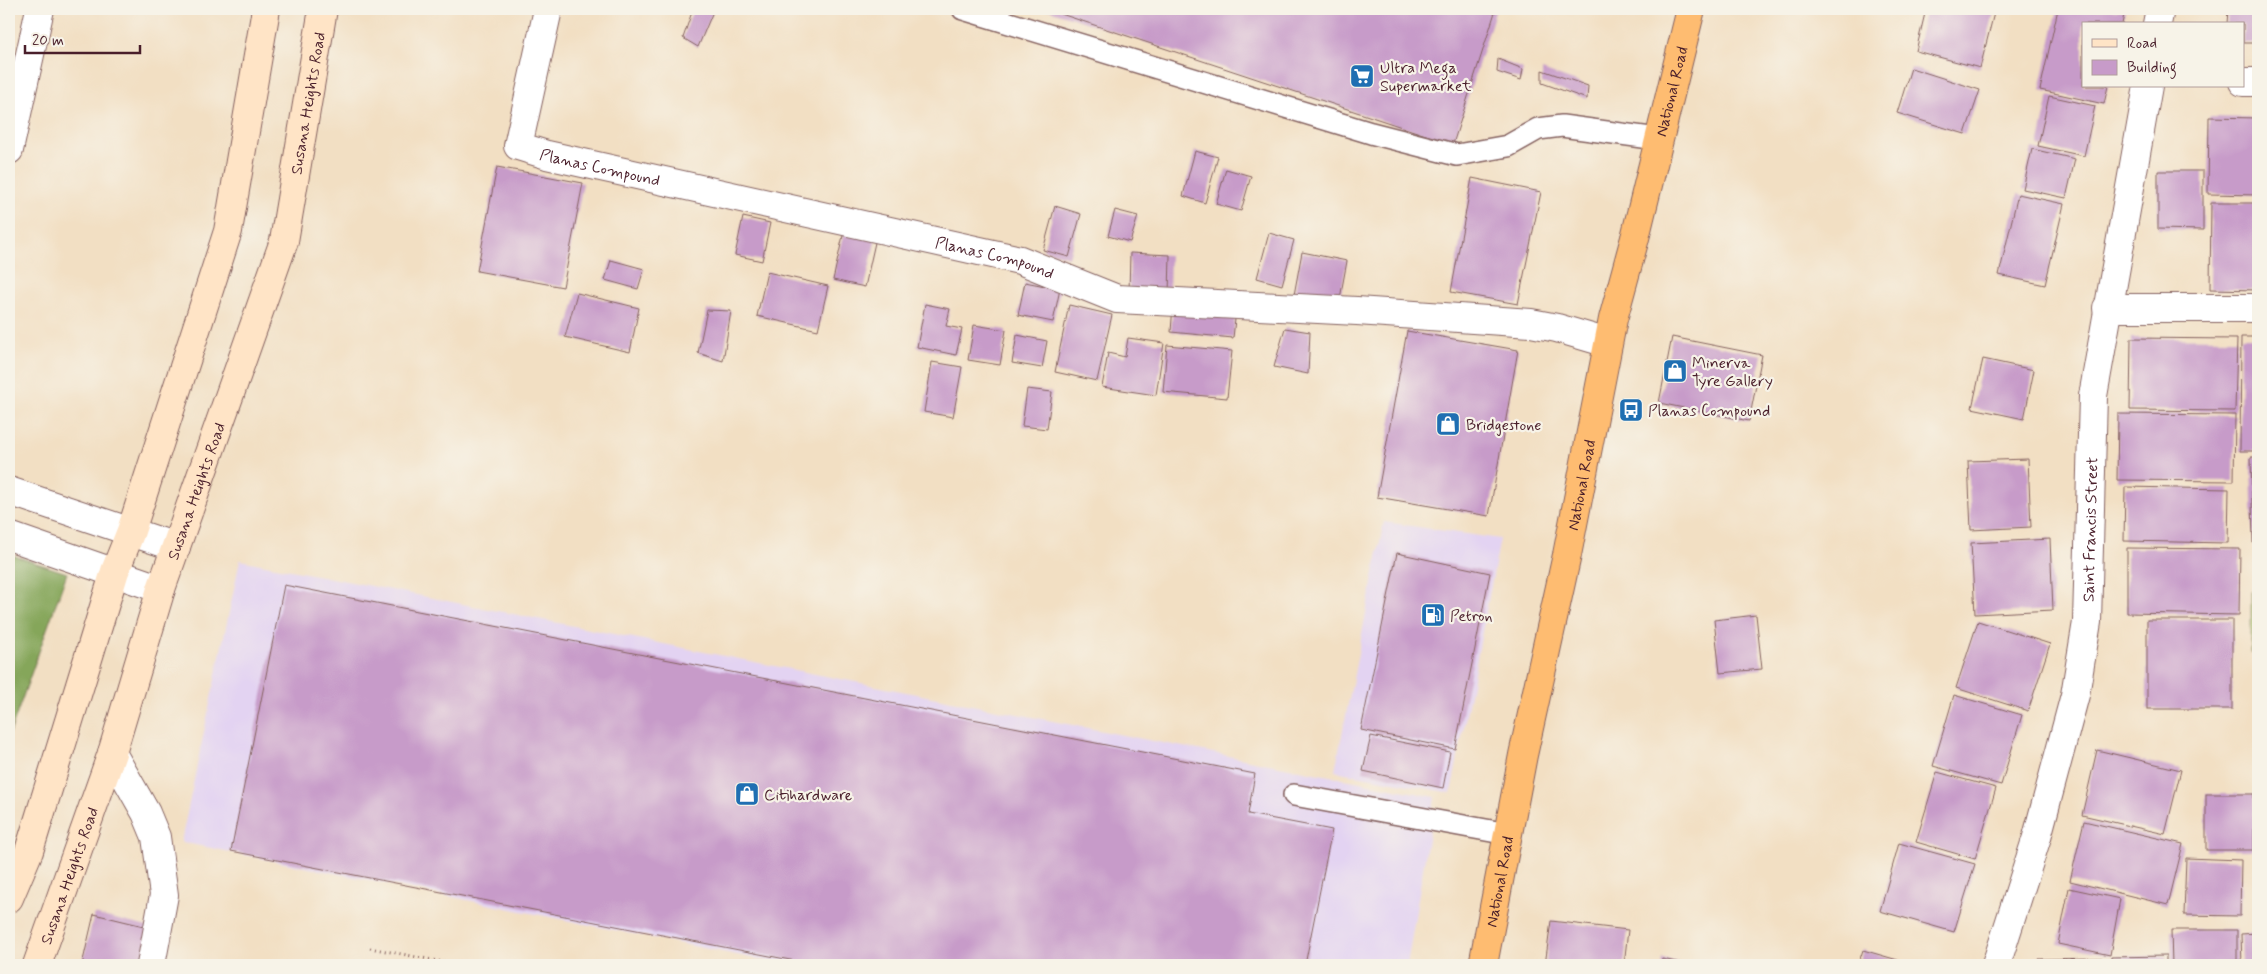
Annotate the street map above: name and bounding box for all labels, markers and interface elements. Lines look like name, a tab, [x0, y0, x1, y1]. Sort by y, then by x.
scale bar	[25, 22, 140, 54]
legend	[2082, 22, 2244, 88]
street label: Susana Heights Road	[286, 30, 331, 176]
text: 20 m	[32, 31, 64, 51]
text: Road	[2127, 34, 2157, 54]
street label: National Road	[1651, 44, 1694, 139]
place label: Ultra Mega Supermarket	[1380, 58, 1472, 97]
text: Building	[2127, 58, 2177, 79]
supermarket icon: Ultra Mega Supermarket	[1349, 63, 1375, 89]
street label: Planas Compound	[537, 144, 662, 192]
street label: Planas Compound	[933, 233, 1057, 285]
place label: Minerva Tyre Gallery	[1692, 353, 1773, 392]
shop icon: Minerva Tyre Gallery	[1662, 358, 1688, 384]
bus stop icon: Planas Compound	[1618, 397, 1644, 423]
place label: Planas Compound	[1648, 401, 1770, 422]
shop icon: Bridgestone	[1435, 411, 1461, 437]
place label: Bridgestone	[1466, 415, 1542, 436]
street label: Susana Heights Road	[163, 420, 231, 563]
street label: National Road	[1563, 438, 1601, 532]
street label: Saint Francis Street	[2079, 456, 2103, 602]
fuel station icon: Petron	[1420, 602, 1446, 628]
place label: Petron	[1450, 606, 1493, 627]
shop icon: Citihardware	[734, 781, 760, 807]
place label: Citihardware	[764, 785, 853, 806]
street label: Susana Heights Road	[36, 804, 104, 947]
street label: National Road	[1481, 834, 1519, 929]

